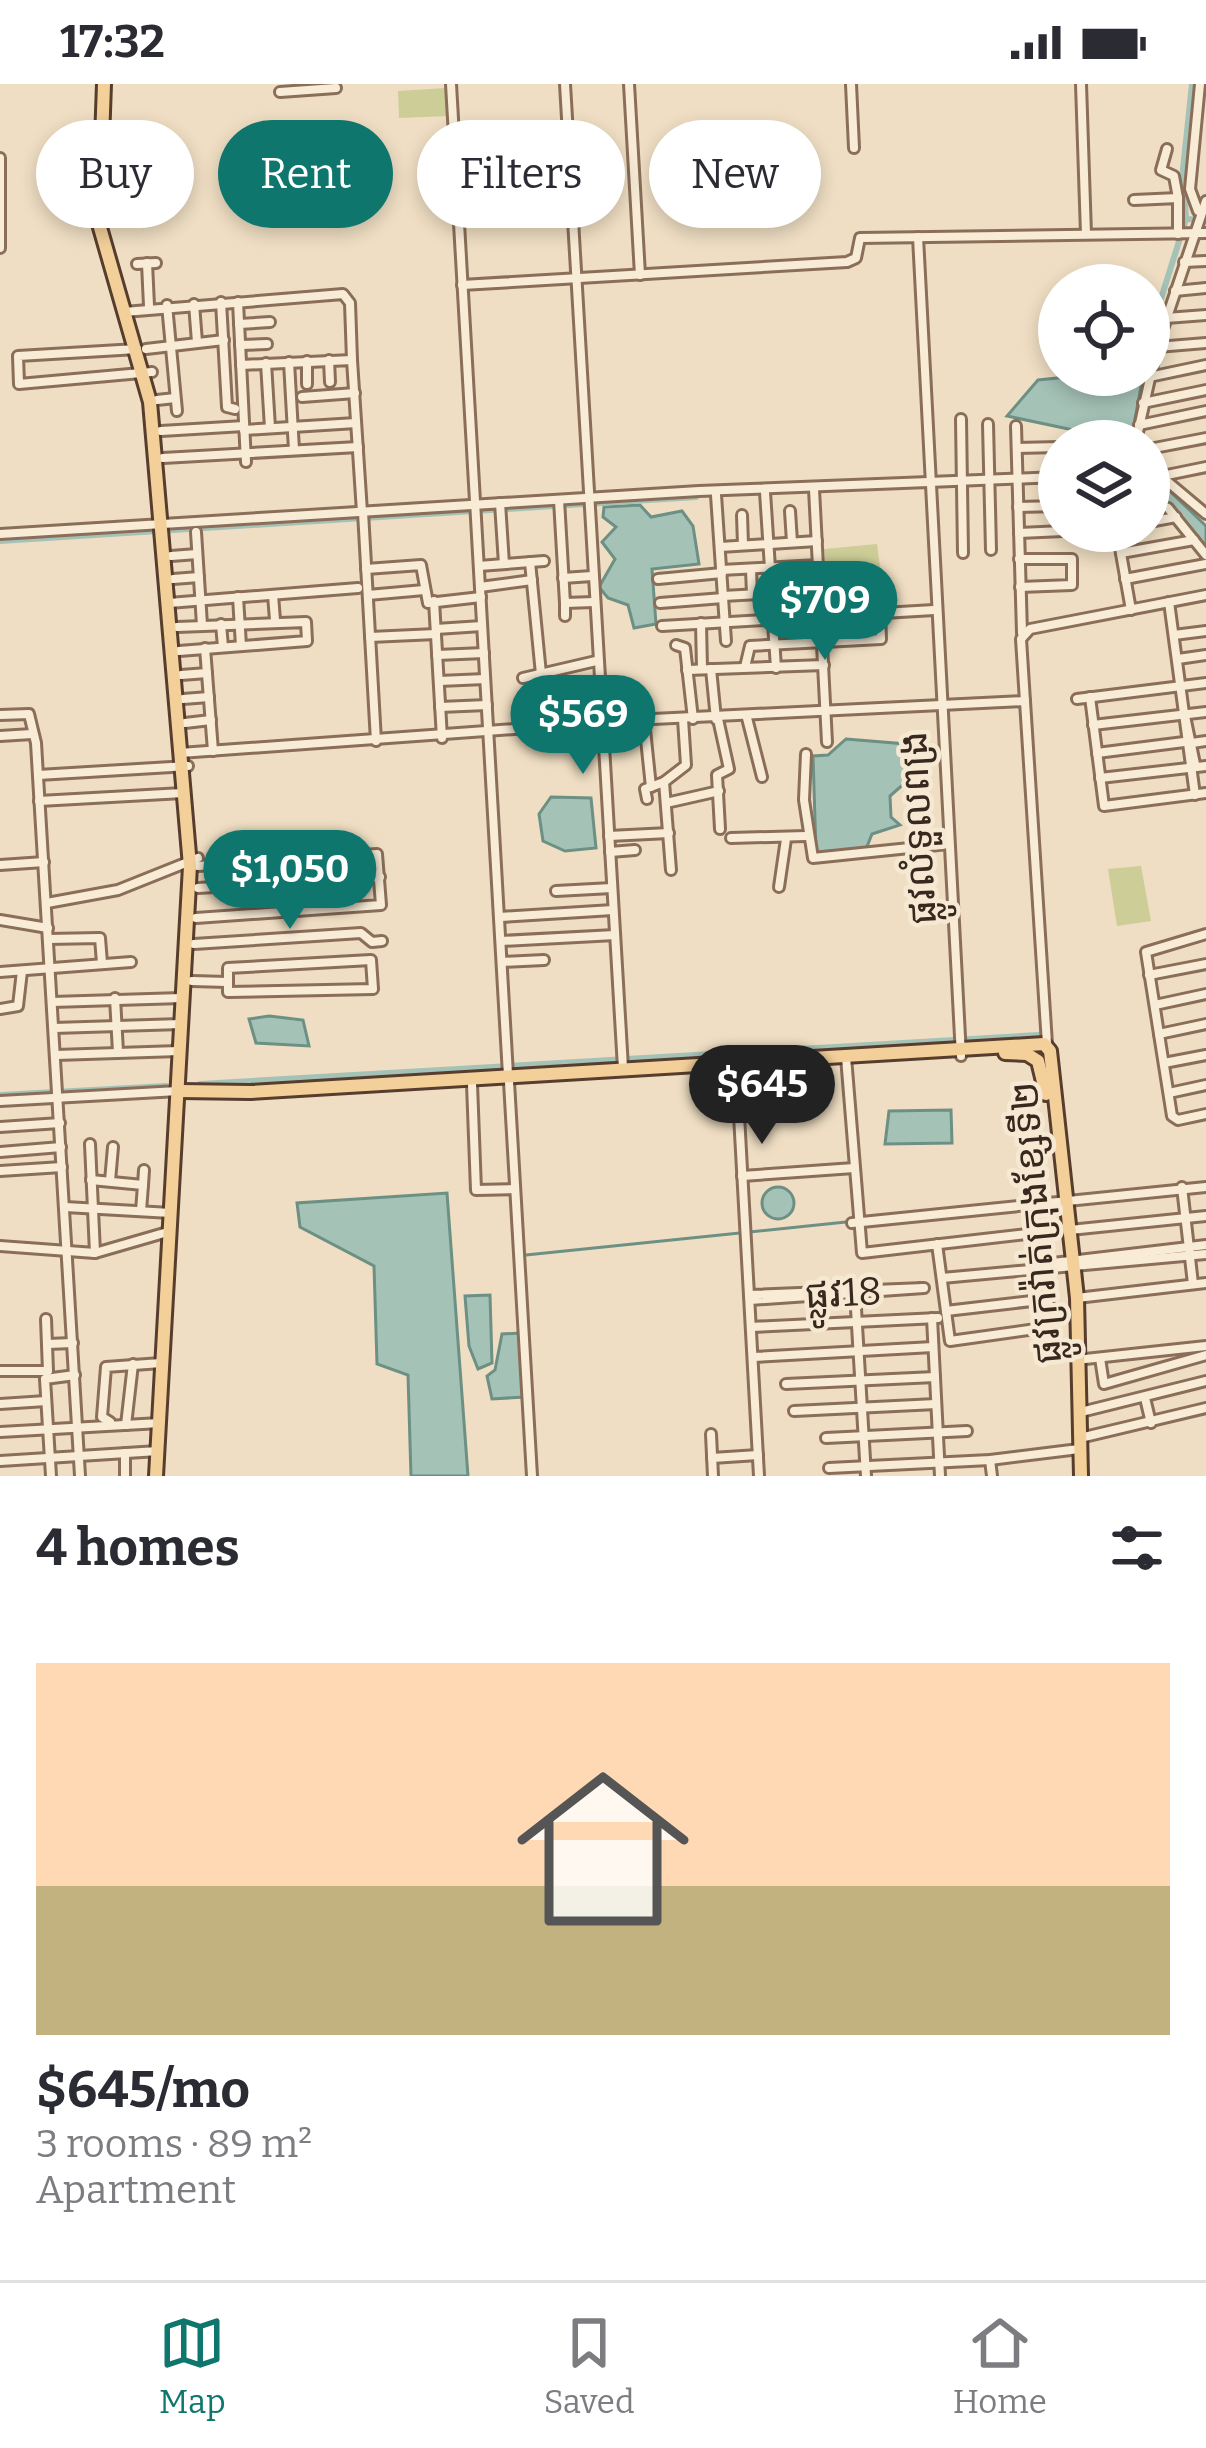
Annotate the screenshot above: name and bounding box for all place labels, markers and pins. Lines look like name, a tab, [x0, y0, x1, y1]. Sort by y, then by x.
pin: $709	[754, 561, 896, 663]
pin: $569	[512, 675, 654, 777]
pin: $1,050	[192, 830, 388, 932]
pin: $645	[691, 1045, 833, 1147]

